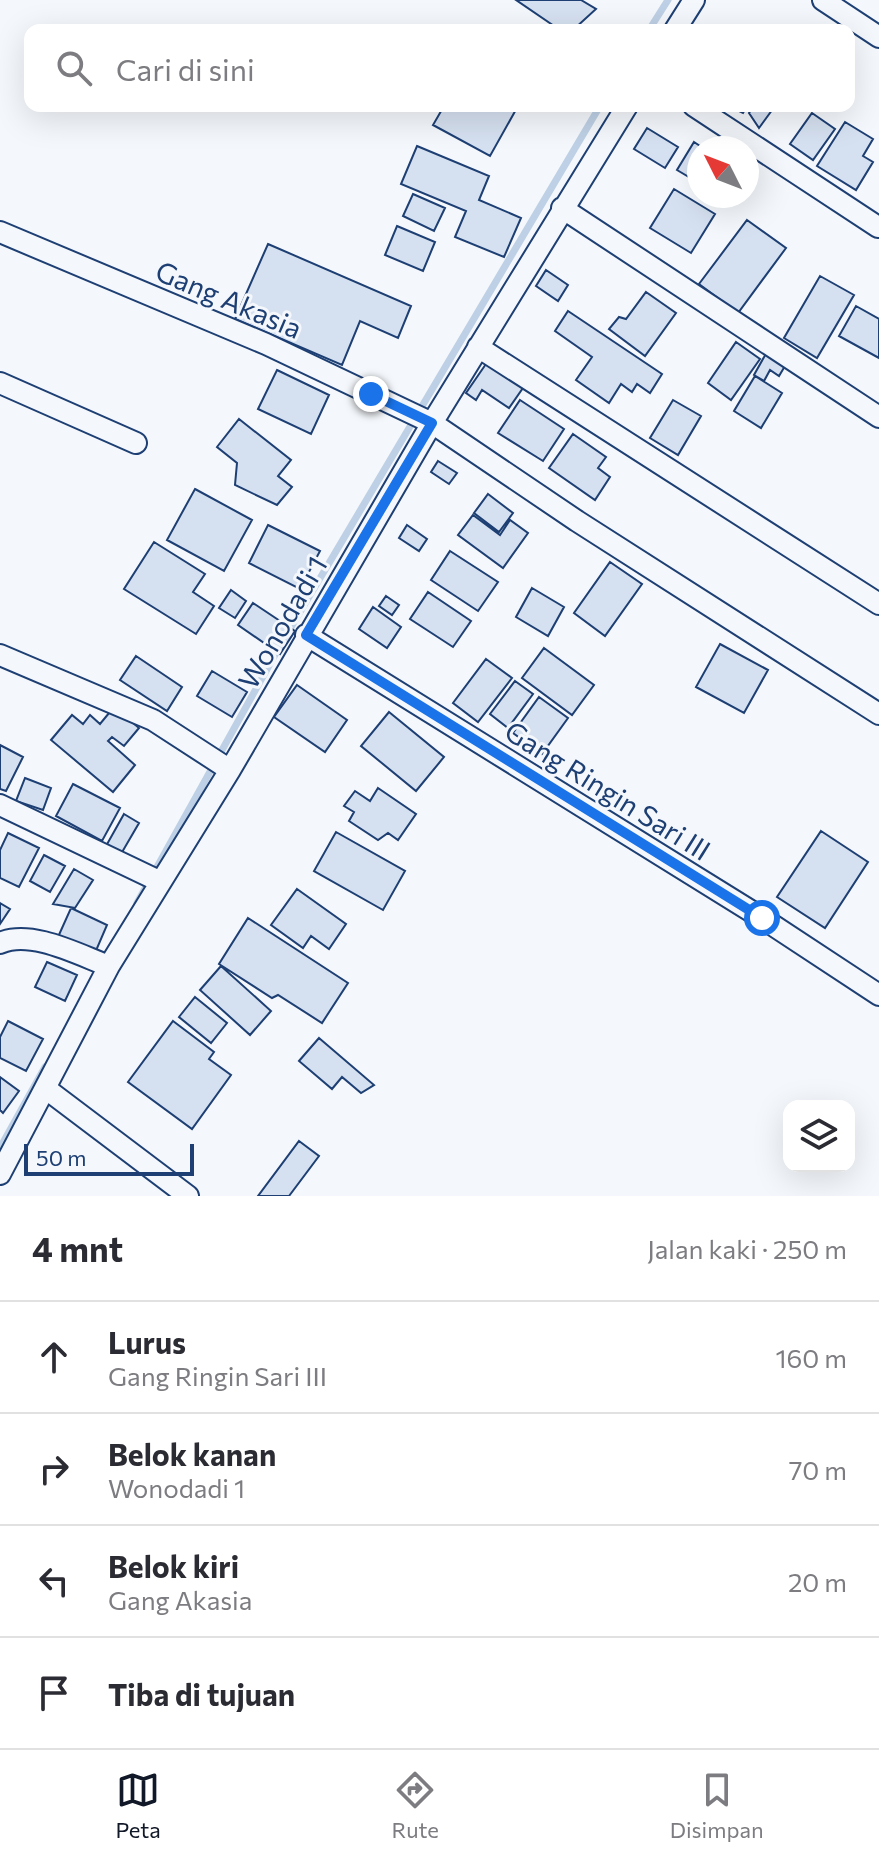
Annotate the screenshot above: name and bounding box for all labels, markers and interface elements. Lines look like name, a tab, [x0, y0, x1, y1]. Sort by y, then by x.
search box	[24, 24, 855, 112]
icon: search	[52, 46, 96, 90]
text: Cari di sini	[116, 50, 255, 87]
north arrow	[687, 136, 759, 208]
street label: Gang Akasia	[151, 253, 307, 345]
route end	[353, 376, 389, 412]
street label: Wonodadi 1	[230, 550, 334, 694]
street label: Gang Ringin Sari III	[499, 713, 717, 867]
route start	[744, 900, 780, 936]
map controls	[783, 1100, 855, 1172]
button: layers	[783, 1100, 855, 1172]
scale bar	[24, 1140, 194, 1176]
text: 50 m	[36, 1144, 86, 1171]
text: 4 mnt	[32, 1227, 123, 1269]
text: Jalan kaki · 250 m	[647, 1233, 847, 1264]
text: Lurus	[108, 1323, 186, 1360]
icon: ahead	[32, 1335, 76, 1379]
text: 160 m	[775, 1342, 847, 1373]
text: Gang Ringin Sari III	[108, 1360, 327, 1391]
text: Belok kanan	[108, 1435, 276, 1472]
icon: right	[32, 1447, 76, 1491]
text: 70 m	[789, 1454, 847, 1485]
text: Wonodadi 1	[108, 1472, 245, 1503]
text: Belok kiri	[108, 1547, 239, 1584]
icon: left	[32, 1559, 76, 1603]
text: 20 m	[788, 1566, 847, 1597]
text: Gang Akasia	[108, 1584, 252, 1615]
icon: arrive	[32, 1671, 76, 1715]
text: Tiba di tujuan	[108, 1675, 295, 1712]
tab: Peta	[115, 1768, 161, 1843]
tab: Rute	[392, 1768, 439, 1843]
tab: Disimpan	[670, 1768, 764, 1843]

